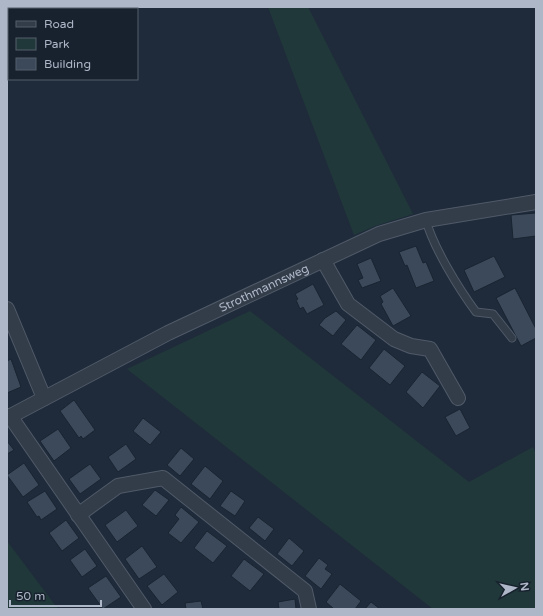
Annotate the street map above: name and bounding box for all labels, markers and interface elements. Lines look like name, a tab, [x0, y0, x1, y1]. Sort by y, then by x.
legend	[8, 8, 138, 80]
text: Road	[44, 17, 74, 31]
text: Park	[44, 37, 70, 51]
text: Building	[44, 57, 91, 71]
street label: Strothmannsweg	[217, 261, 311, 315]
north arrow	[495, 568, 535, 608]
text: N	[517, 581, 531, 592]
scale bar	[10, 582, 101, 608]
text: 50 m	[16, 589, 45, 603]

